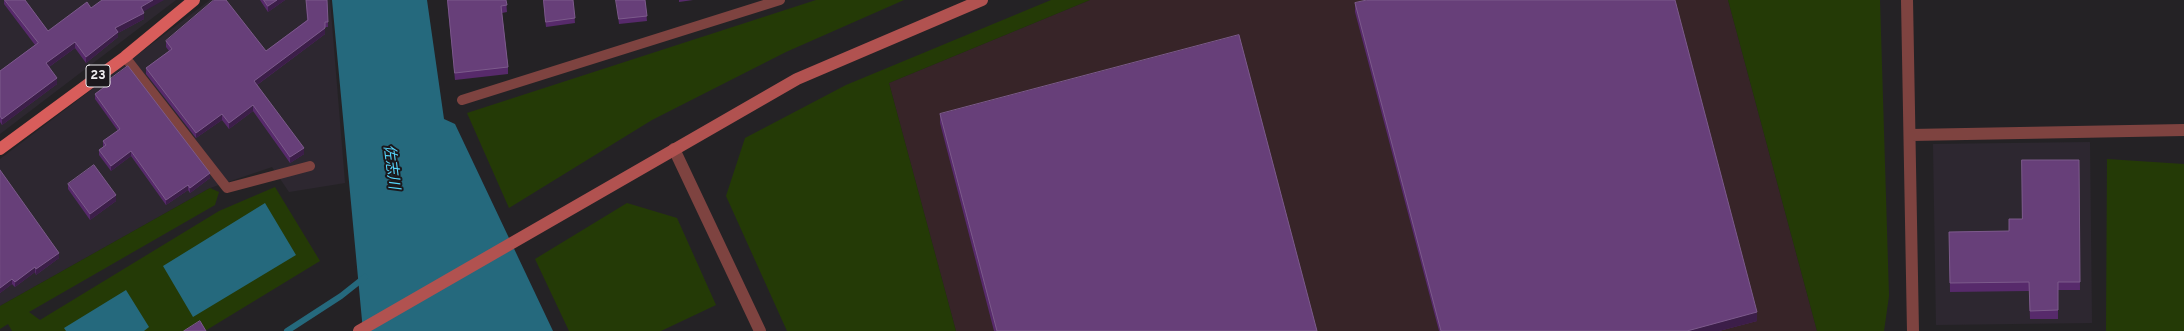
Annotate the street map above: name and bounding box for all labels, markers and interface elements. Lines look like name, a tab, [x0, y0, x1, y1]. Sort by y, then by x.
road number: 23	[86, 65, 110, 87]
water label: 佐志川	[378, 144, 402, 190]

